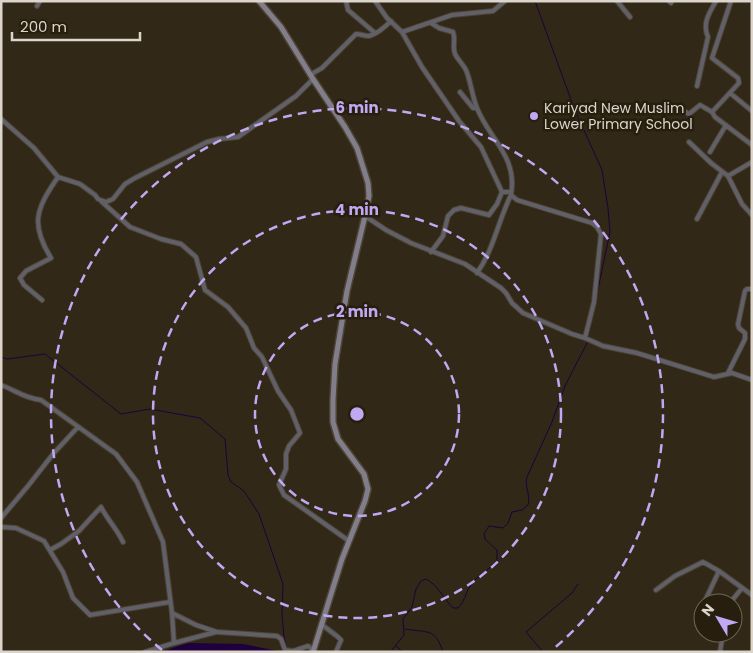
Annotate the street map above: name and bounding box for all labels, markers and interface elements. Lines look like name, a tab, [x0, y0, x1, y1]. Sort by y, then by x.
scale bar	[12, 10, 140, 42]
text: 200 m	[20, 16, 67, 37]
text: 6 min	[335, 97, 379, 118]
place label: Kariyad New Muslim Lower Primary School	[544, 98, 693, 134]
marker: Kariyad New Muslim Lower Primary School	[528, 110, 540, 122]
text: 4 min	[335, 199, 379, 220]
text: 2 min	[336, 301, 378, 322]
centre of rings	[348, 405, 366, 423]
north arrow	[693, 593, 743, 643]
text: N	[697, 600, 719, 620]

